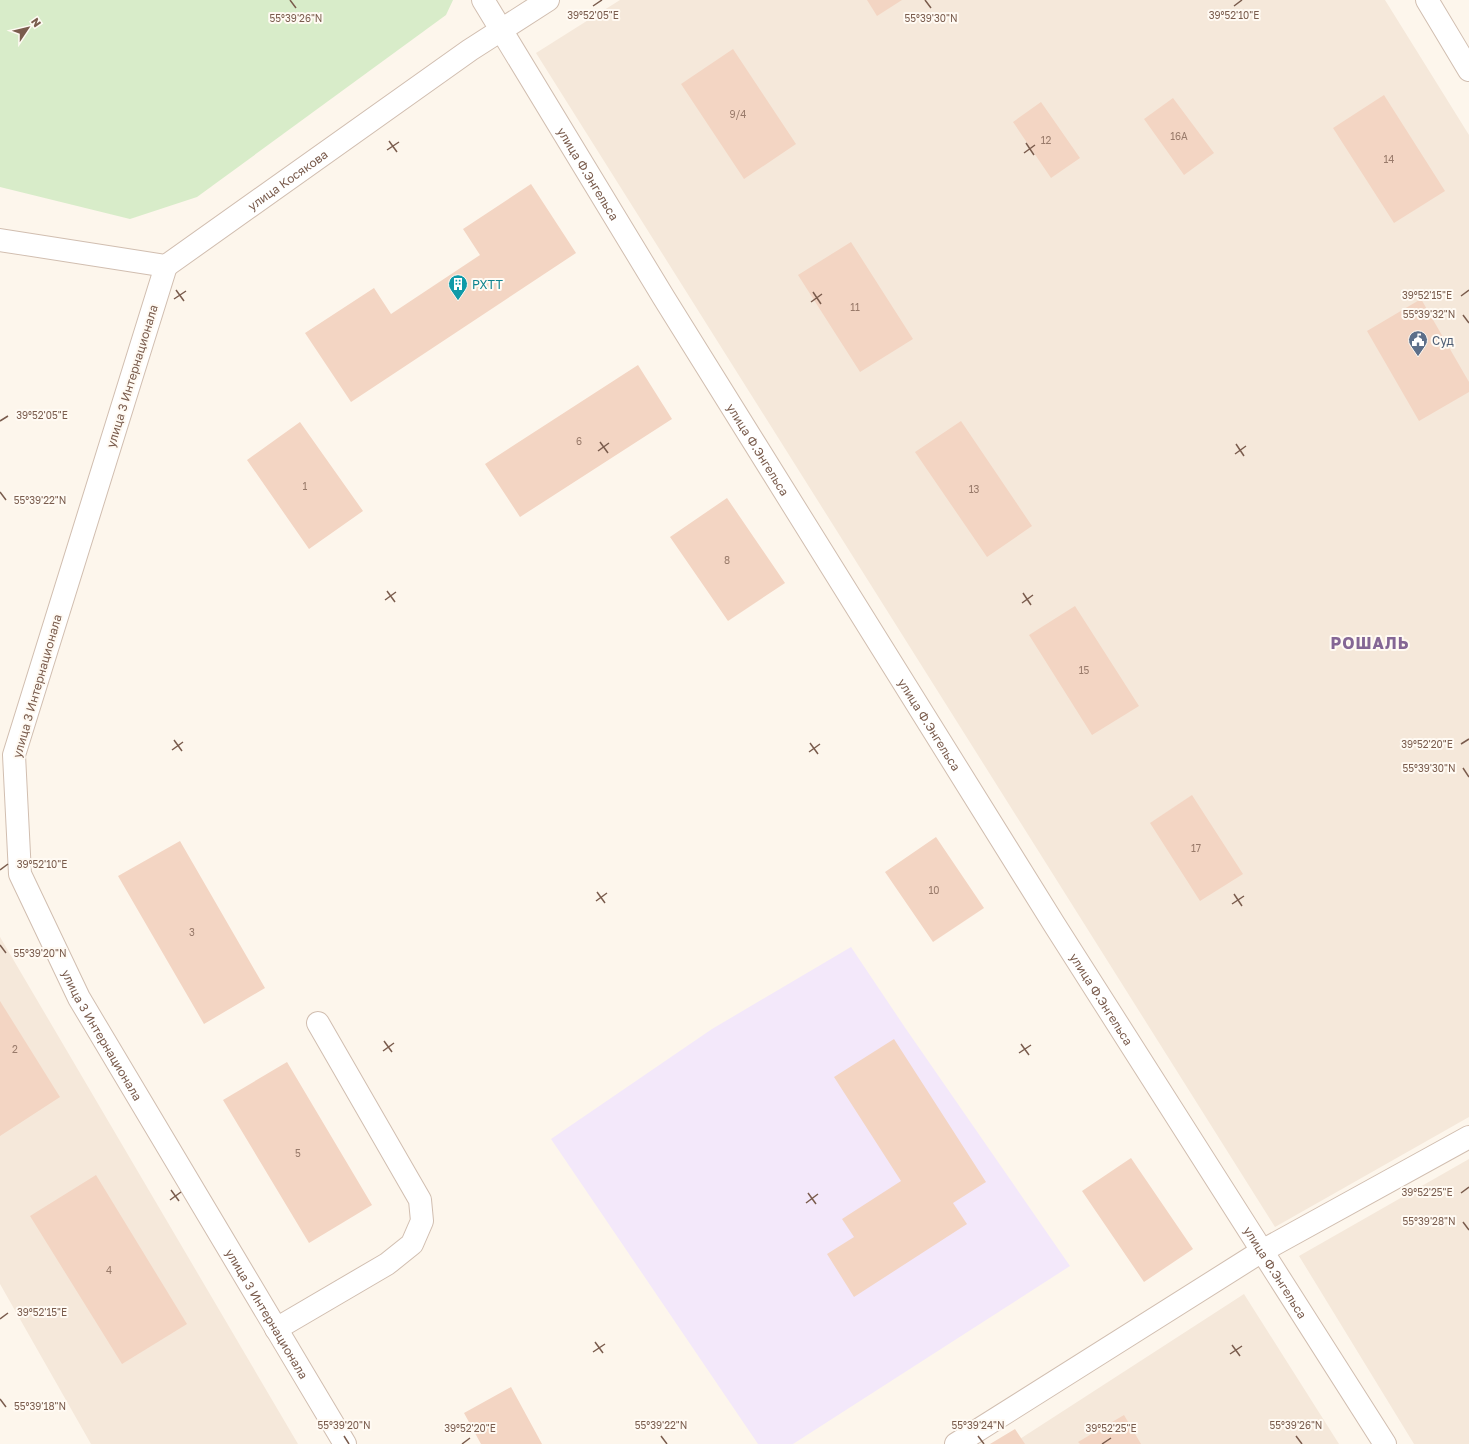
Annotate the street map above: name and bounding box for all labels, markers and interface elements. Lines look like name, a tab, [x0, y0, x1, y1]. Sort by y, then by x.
north arrow	[8, 8, 48, 48]
text: 39°52'05"E	[567, 9, 619, 21]
text: 39°52'10"E	[1209, 9, 1259, 21]
text: 55°39'26"N	[270, 12, 322, 24]
text: 55°39'30"N	[904, 12, 958, 24]
text: N	[29, 15, 44, 29]
house number: 9/4	[730, 108, 746, 120]
street label: улица Ф.Энгельса	[554, 124, 622, 223]
house number: 16А	[1170, 130, 1188, 142]
house number: 12	[1041, 134, 1052, 146]
street label: улица Косякова	[245, 146, 330, 213]
house number: 14	[1384, 153, 1394, 165]
building icon: РХТТ	[447, 273, 469, 301]
place label: РХТТ	[472, 277, 503, 292]
text: 39°52'15"E	[1402, 289, 1452, 301]
house number: 11	[850, 301, 860, 313]
street label: улица 3 Интернационала	[103, 303, 161, 449]
text: 55°39'32"N	[1403, 308, 1455, 320]
public building icon: Суд	[1407, 329, 1429, 357]
place label: Суд	[1432, 333, 1454, 348]
street label: улица Ф.Энгельса	[724, 400, 793, 498]
text: 39°52'05"E	[16, 409, 68, 421]
house number: 6	[576, 435, 582, 447]
house number: 1	[303, 480, 308, 492]
house number: 13	[969, 483, 979, 495]
text: 55°39'22"N	[14, 494, 66, 506]
house number: 8	[724, 554, 730, 566]
street label: улица 3 Интернационала	[9, 612, 65, 760]
district label: РОШАЛЬ	[1330, 633, 1410, 653]
house number: 15	[1079, 664, 1090, 676]
street label: улица Ф.Энгельса	[895, 675, 964, 773]
text: 39°52'20"E	[1401, 738, 1453, 750]
text: 55°39'30"N	[1402, 762, 1456, 774]
house number: 17	[1191, 842, 1201, 854]
text: 39°52'10"E	[17, 858, 67, 870]
house number: 10	[928, 884, 940, 896]
house number: 3	[189, 926, 195, 938]
text: 55°39'20"N	[13, 947, 67, 959]
street label: улица Ф.Энгельса	[1067, 950, 1137, 1048]
street label: улица 3 Интернационала	[59, 967, 146, 1103]
house number: 2	[12, 1043, 18, 1055]
house number: 5	[295, 1147, 301, 1159]
text: 39°52'25"E	[1401, 1186, 1453, 1198]
text: 55°39'28"N	[1403, 1215, 1456, 1227]
street label: улица Ф.Энгельса	[1241, 1223, 1311, 1321]
street label: улица 3 Интернационала	[223, 1246, 312, 1381]
house number: 4	[106, 1264, 112, 1276]
text: 39°52'15"E	[17, 1306, 67, 1318]
text: 55°39'18"N	[14, 1400, 66, 1412]
text: 55°39'20"N	[317, 1419, 371, 1431]
text: 55°39'22"N	[635, 1419, 687, 1431]
text: 55°39'24"N	[952, 1419, 1005, 1431]
text: 55°39'26"N	[1270, 1419, 1322, 1431]
text: 39°52'20"E	[444, 1422, 496, 1434]
text: 39°52'25"E	[1085, 1422, 1137, 1434]

